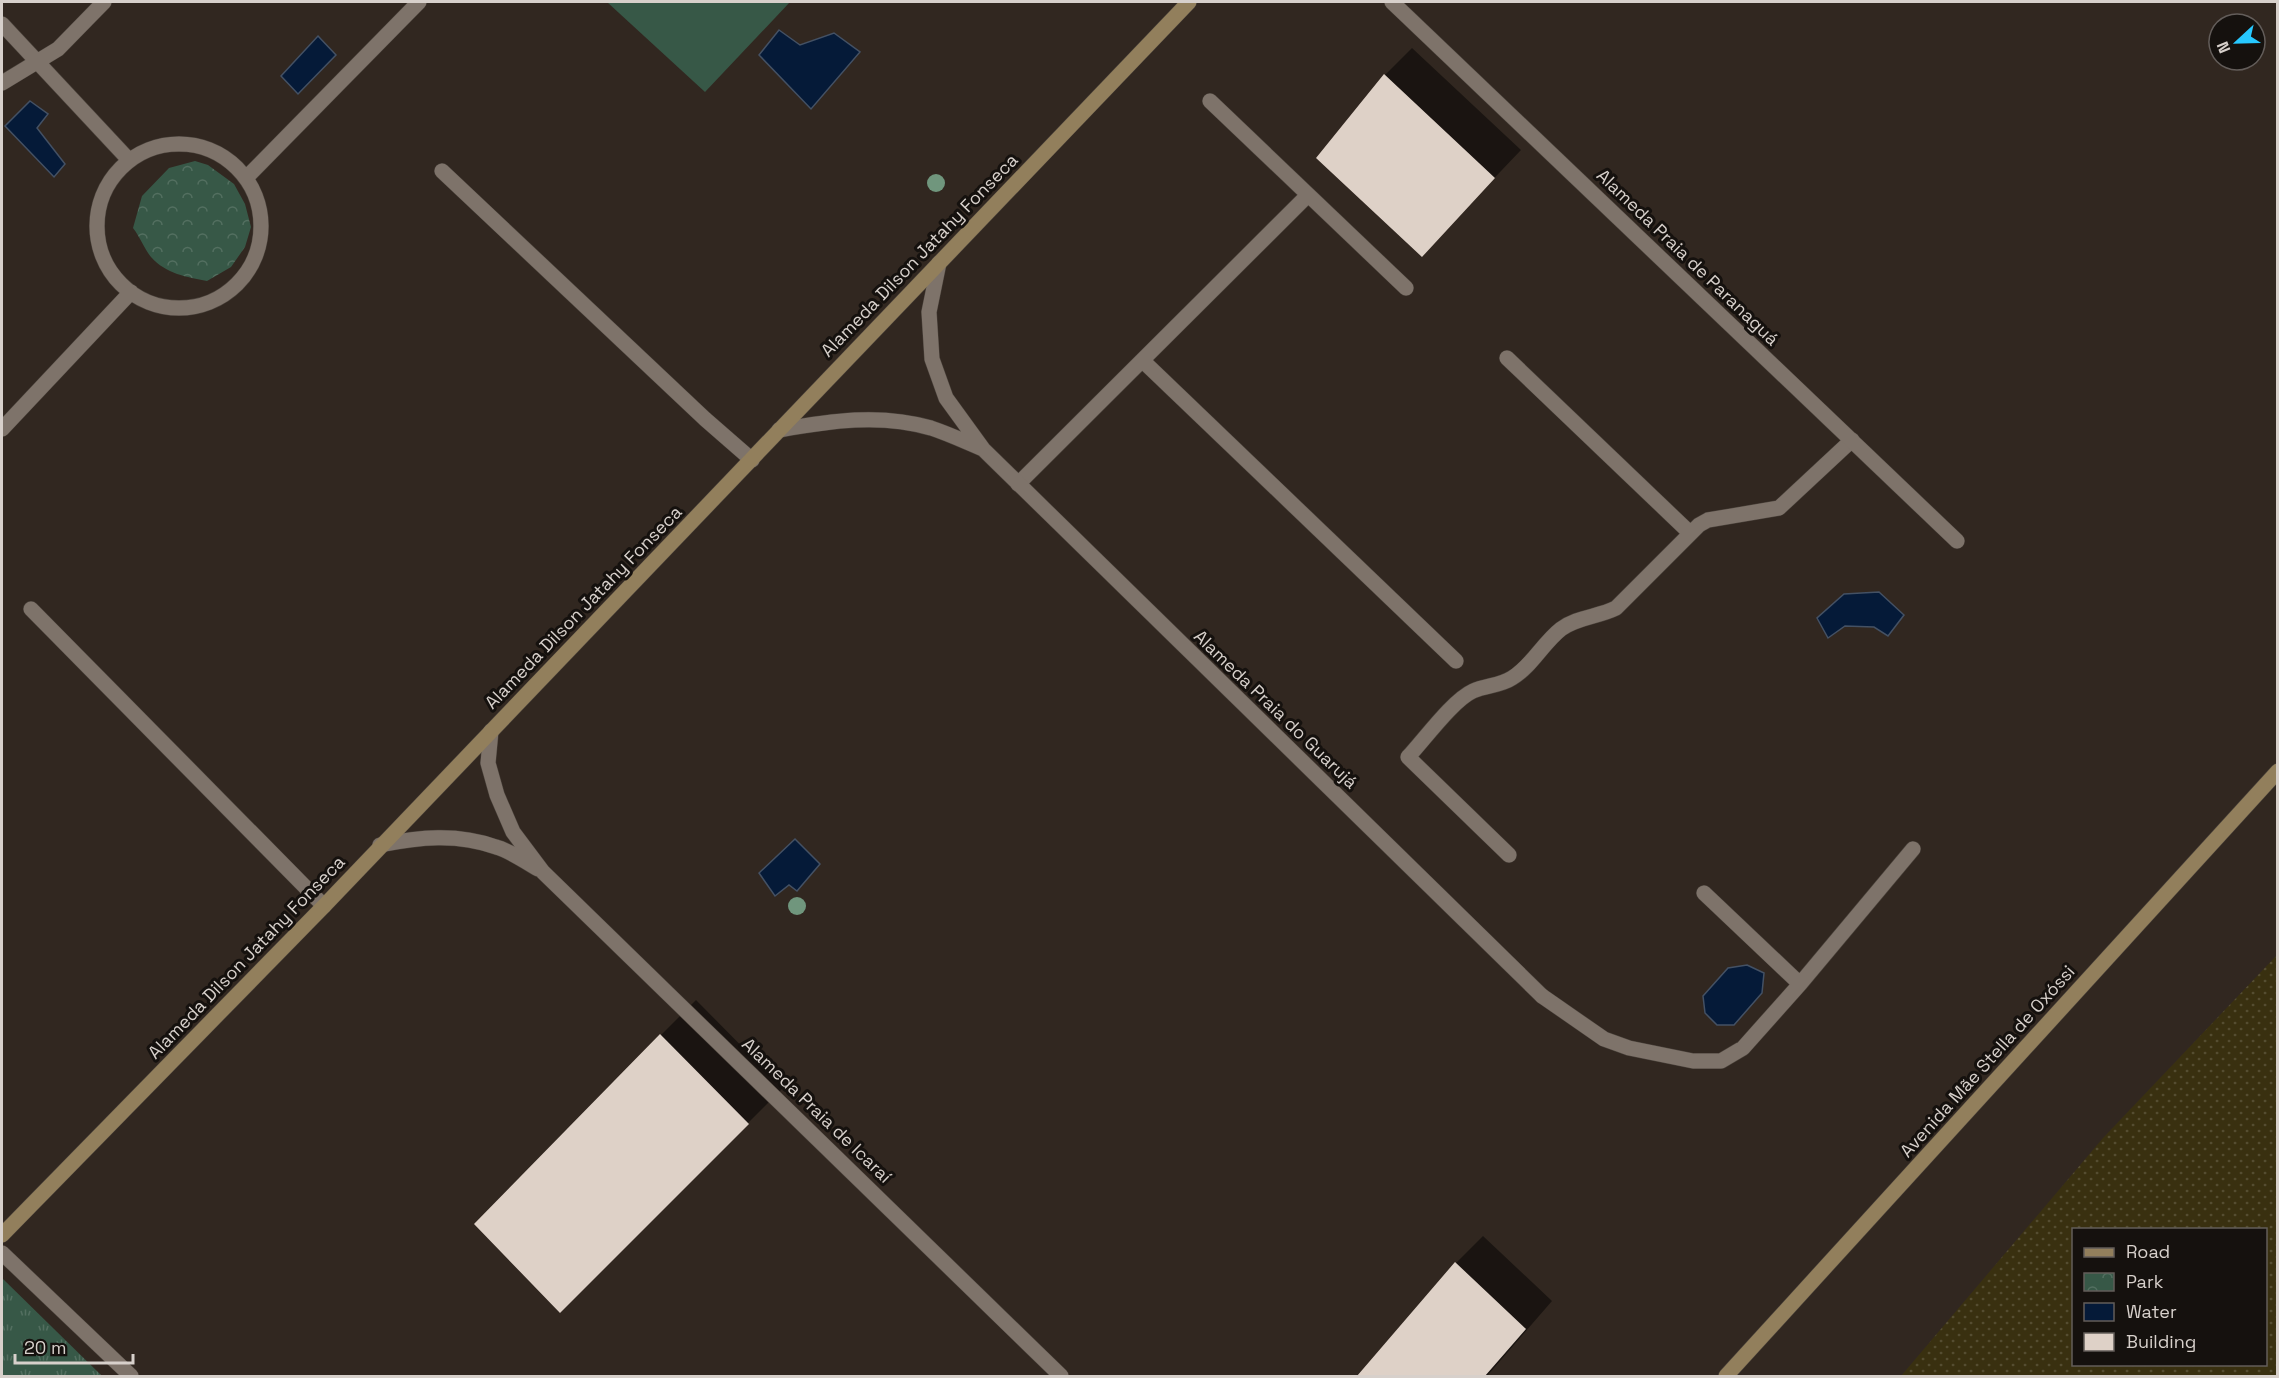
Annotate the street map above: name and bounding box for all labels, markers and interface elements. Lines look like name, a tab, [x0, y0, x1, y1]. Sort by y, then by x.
north arrow	[2207, 12, 2267, 72]
text: N	[2212, 39, 2235, 56]
street label: Alameda Dilson Jatahy Fonseca	[816, 148, 1022, 362]
street label: Alameda Praia de Paranaguá	[1592, 164, 1784, 350]
street label: Alameda Dilson Jatahy Fonseca	[480, 500, 686, 714]
street label: Alameda Praia do Guarujá	[1189, 625, 1363, 793]
street label: Alameda Dilson Jatahy Fonseca	[143, 850, 349, 1064]
street label: Avenida Mãe Stella de Oxóssi	[1895, 960, 2079, 1162]
street label: Alameda Praia de Icaraí	[737, 1032, 897, 1188]
legend	[2072, 1228, 2267, 1366]
text: Road	[2126, 1240, 2170, 1263]
text: Park	[2126, 1270, 2164, 1293]
text: Water	[2126, 1300, 2177, 1323]
scale bar	[15, 1327, 134, 1365]
text: Building	[2126, 1330, 2196, 1353]
text: 20 m	[24, 1336, 67, 1359]

